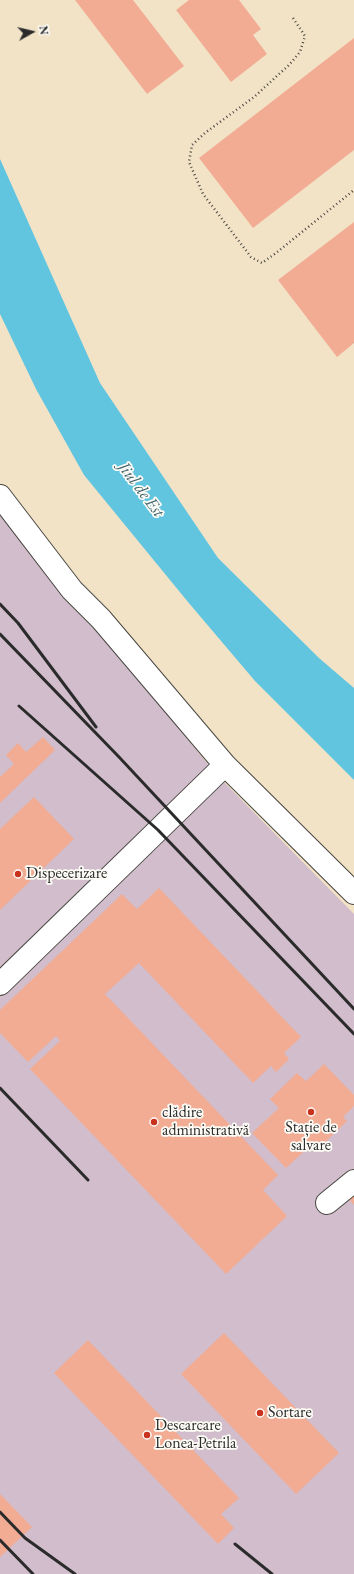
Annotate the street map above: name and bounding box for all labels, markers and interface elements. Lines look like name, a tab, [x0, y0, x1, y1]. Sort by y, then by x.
north arrow	[12, 12, 52, 52]
text: N	[36, 25, 51, 36]
water label: Jiul de Est	[114, 458, 168, 522]
place label: Dispecerizare	[26, 864, 107, 884]
marker: Dispecerizare	[13, 869, 23, 879]
place label: clădire administrativă	[162, 1103, 249, 1141]
marker: Stație de salvare	[306, 1107, 316, 1117]
marker: clădire administrativă	[149, 1117, 159, 1127]
place label: Stație de salvare	[285, 1118, 337, 1156]
place label: Sortare	[268, 1403, 312, 1423]
marker: Sortare	[255, 1408, 265, 1418]
place label: Descarcare Lonea-Petrila	[155, 1416, 237, 1454]
marker: Descarcare Lonea-Petrila	[142, 1430, 152, 1440]

